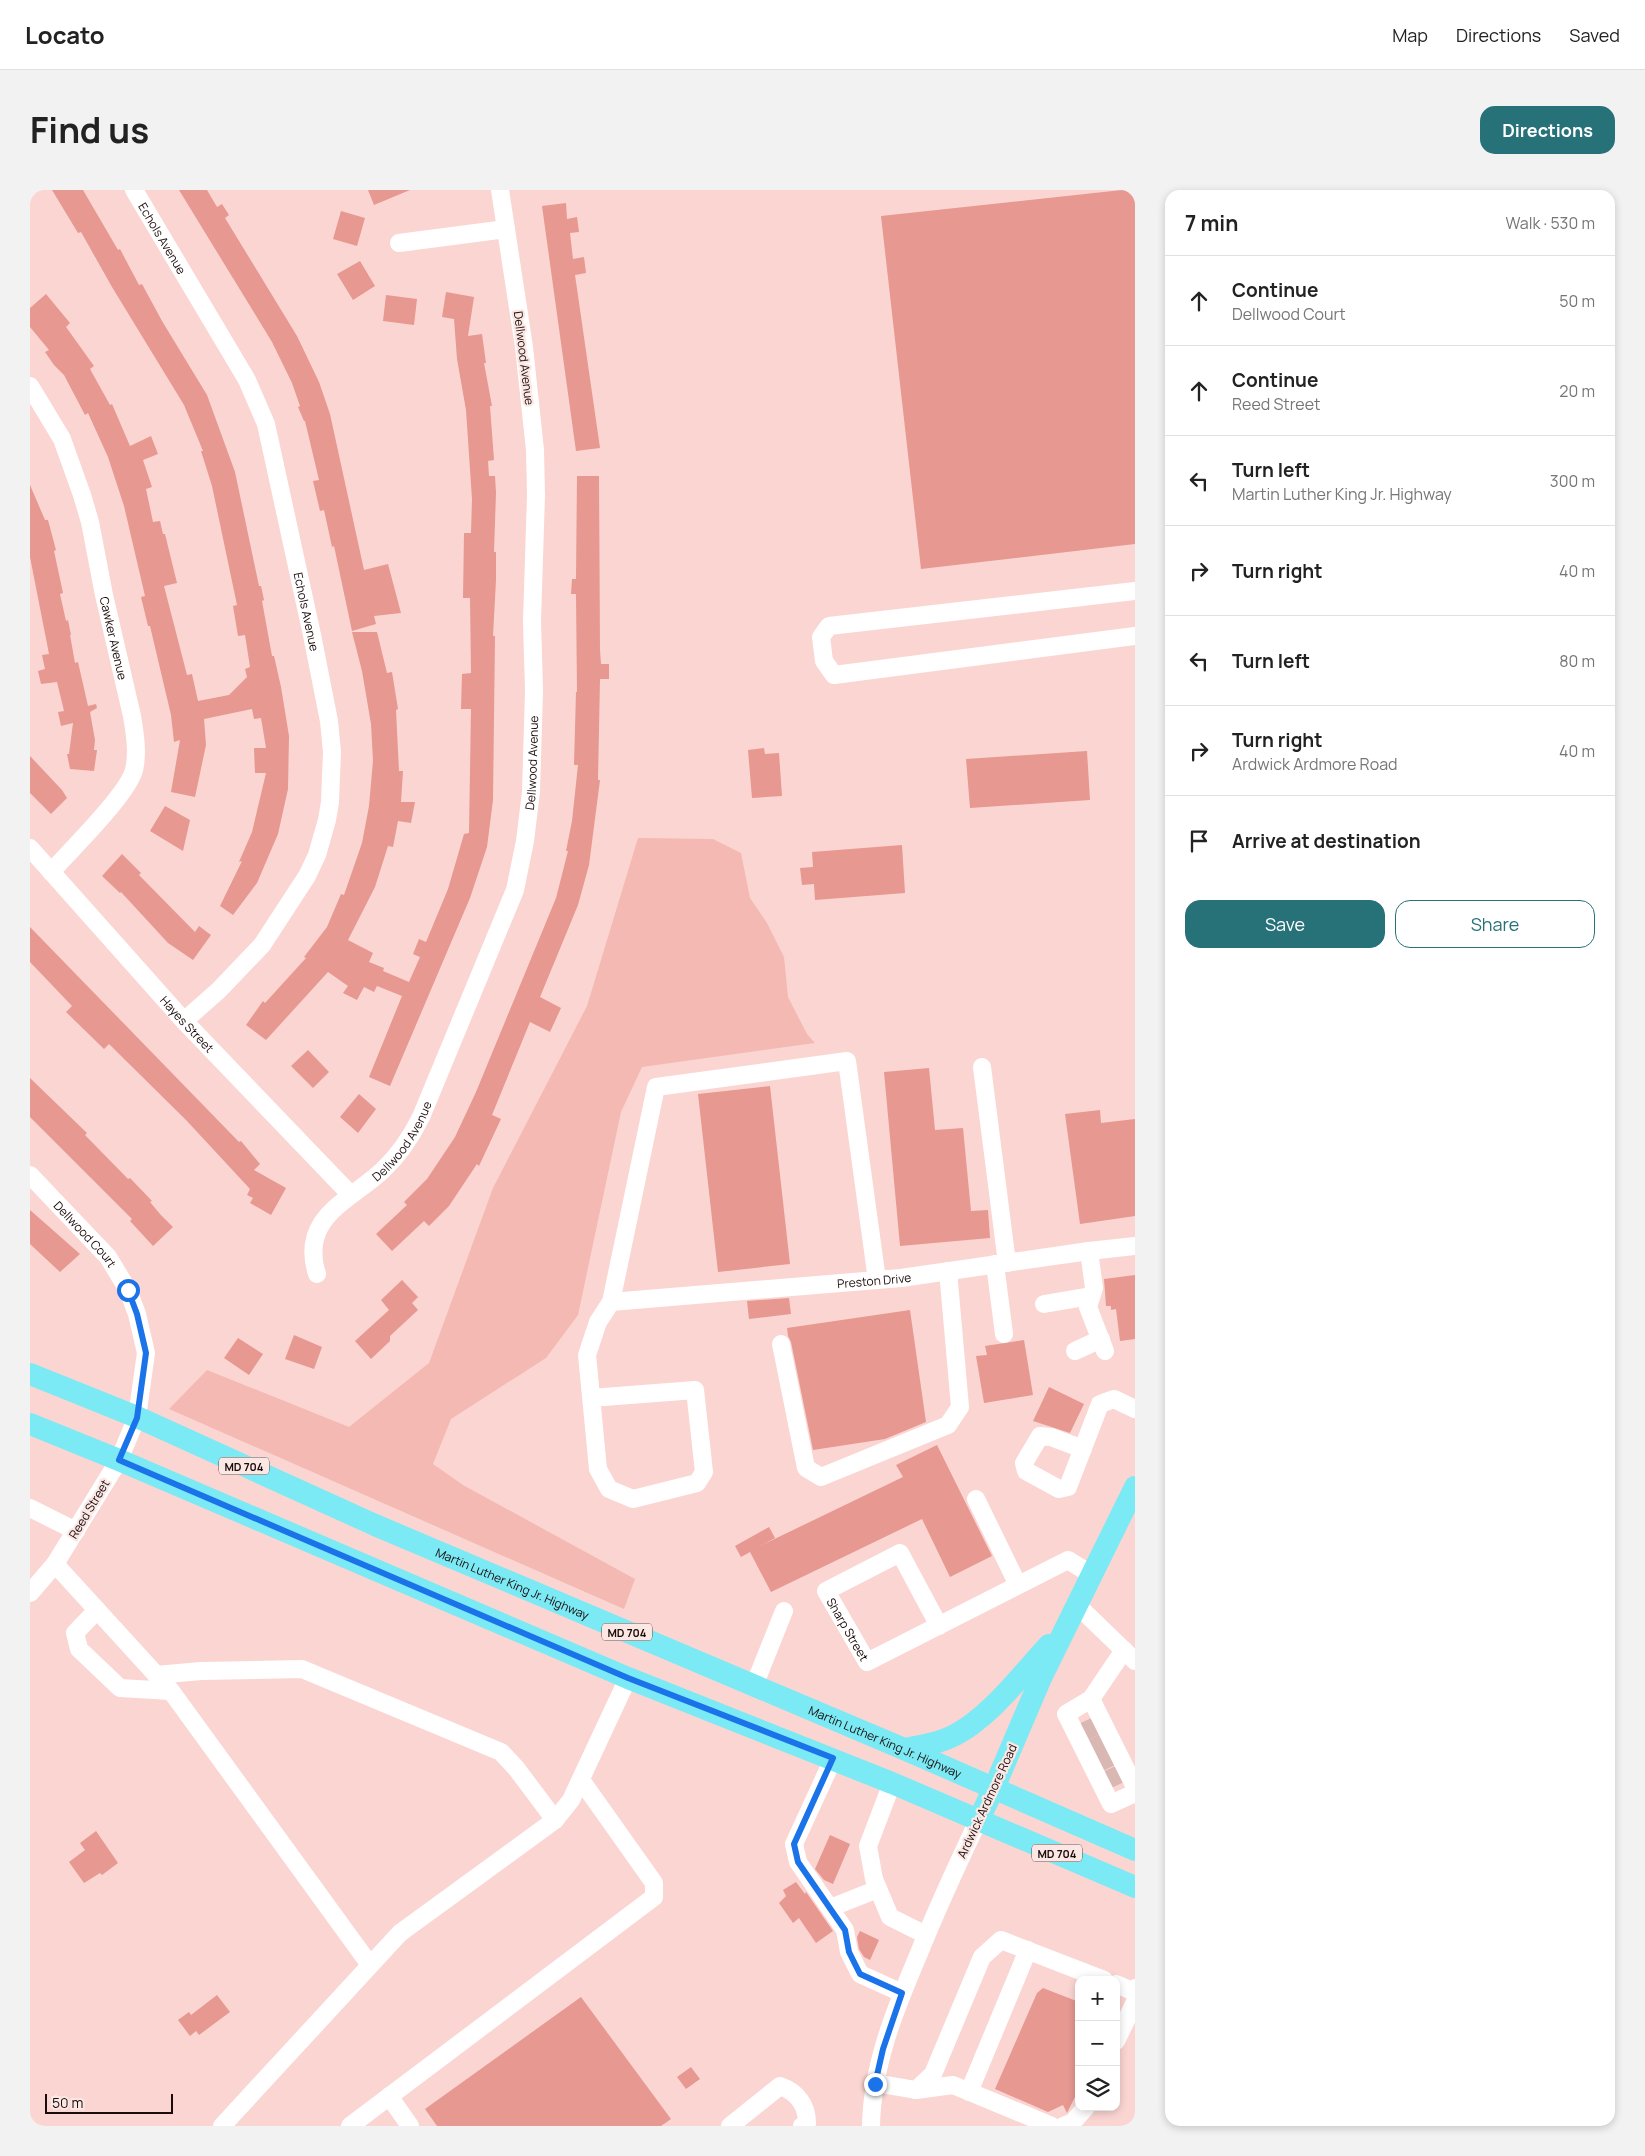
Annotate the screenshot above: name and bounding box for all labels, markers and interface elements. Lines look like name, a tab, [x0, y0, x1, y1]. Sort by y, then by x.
text: Locato	[25, 18, 105, 51]
text: Map	[1392, 23, 1428, 47]
text: Directions	[1456, 23, 1541, 47]
text: Saved	[1569, 23, 1620, 47]
text: Find us	[30, 106, 149, 154]
button: Directions	[1480, 106, 1615, 154]
street label: Echols Avenue	[135, 199, 190, 277]
text: 7 min	[1185, 209, 1238, 237]
text: Walk · 530 m	[1506, 212, 1595, 234]
text: Continue	[1232, 277, 1318, 303]
icon: ahead	[1185, 287, 1213, 315]
text: 50 m	[1559, 290, 1595, 312]
text: Dellwood Court	[1232, 303, 1346, 325]
street label: Dellwood Avenue	[510, 310, 538, 406]
text: Continue	[1232, 367, 1318, 393]
icon: ahead	[1185, 377, 1213, 405]
text: 20 m	[1559, 380, 1595, 402]
text: Reed Street	[1232, 393, 1320, 415]
text: Turn left	[1232, 457, 1310, 483]
icon: left	[1185, 467, 1213, 495]
text: 300 m	[1550, 470, 1595, 492]
text: Martin Luther King Jr. Highway	[1232, 483, 1452, 505]
icon: right	[1185, 557, 1213, 585]
text: Turn right	[1232, 558, 1322, 584]
text: 40 m	[1559, 560, 1595, 582]
street label: Echols Avenue	[290, 571, 323, 653]
street label: Cawker Avenue	[96, 595, 132, 681]
icon: left	[1185, 647, 1213, 675]
text: Turn left	[1232, 648, 1310, 674]
text: 80 m	[1559, 650, 1595, 672]
street label: Dellwood Avenue	[520, 715, 542, 811]
text: Turn right	[1232, 727, 1322, 753]
icon: right	[1185, 737, 1213, 765]
text: 40 m	[1559, 740, 1595, 762]
text: Ardwick Ardmore Road	[1232, 753, 1398, 775]
icon: arrive	[1185, 827, 1213, 855]
text: Arrive at destination	[1232, 828, 1421, 854]
button: Save	[1185, 900, 1385, 948]
button: Share	[1395, 900, 1595, 948]
street label: Hayes Street	[157, 992, 218, 1056]
street label: Dellwood Avenue	[368, 1098, 435, 1185]
street label: Dellwood Court	[50, 1197, 121, 1271]
street label: Preston Drive	[836, 1268, 912, 1292]
route start	[117, 1279, 140, 1302]
road number: MD 704	[219, 1458, 269, 1474]
street label: Reed Street	[65, 1476, 113, 1542]
street label: Martin Luther King Jr. Highway	[433, 1543, 592, 1623]
street label: Sharp Street	[823, 1594, 873, 1664]
road number: MD 704	[602, 1624, 652, 1640]
street label: Martin Luther King Jr. Highway	[806, 1701, 965, 1782]
street label: Ardwick Ardmore Road	[953, 1741, 1021, 1861]
road number: MD 704	[1032, 1845, 1082, 1862]
map controls	[1075, 1976, 1120, 2111]
button: +	[1075, 1976, 1120, 2021]
button: −	[1075, 2021, 1120, 2066]
button: layers	[1075, 2066, 1120, 2111]
route end	[864, 2073, 887, 2096]
scale bar	[45, 2091, 172, 2114]
text: 50 m	[52, 2093, 83, 2112]

